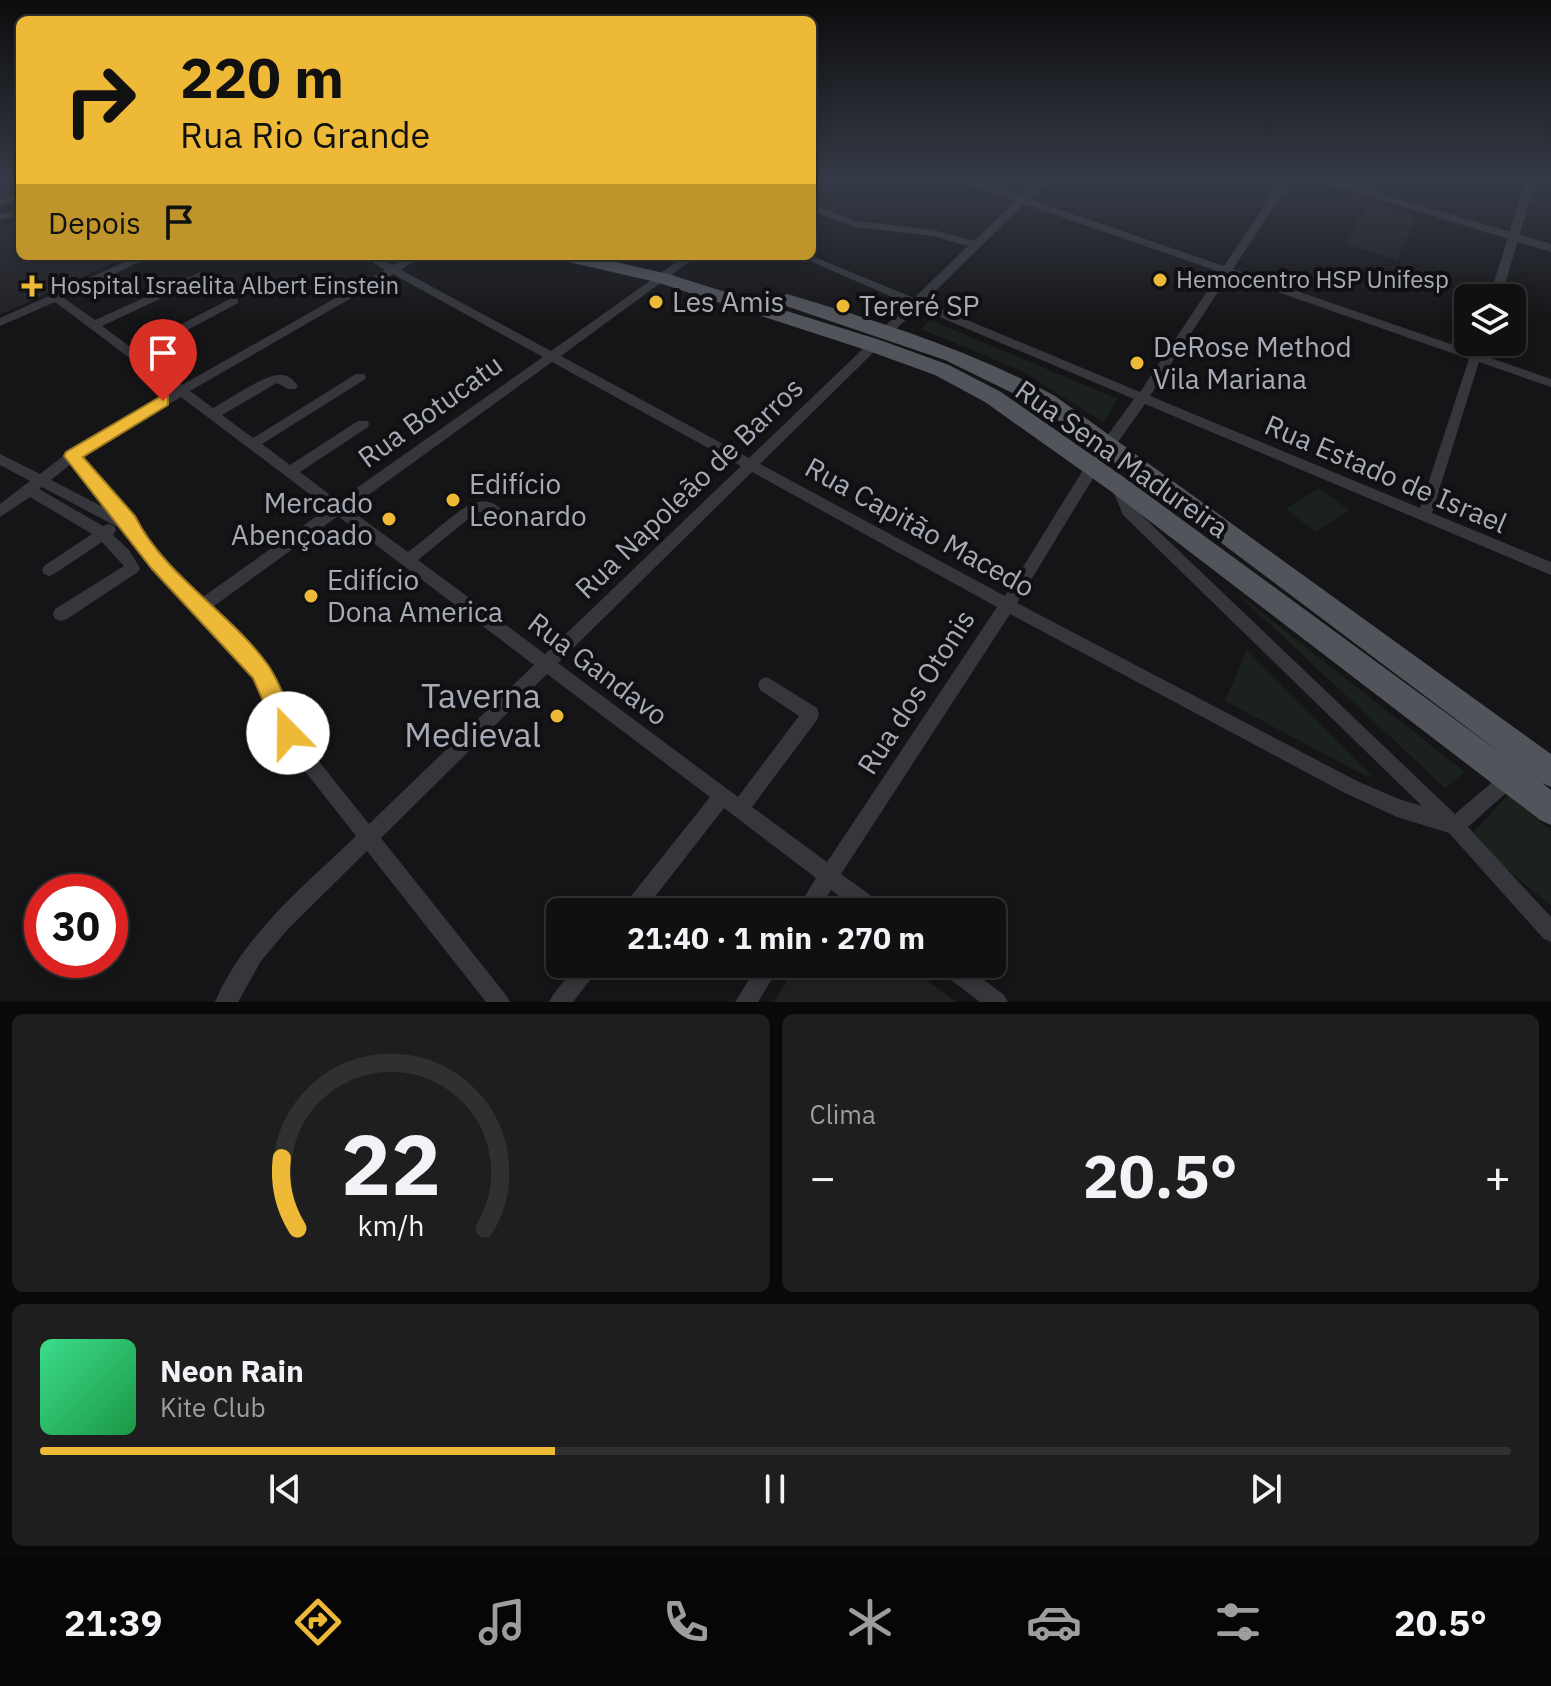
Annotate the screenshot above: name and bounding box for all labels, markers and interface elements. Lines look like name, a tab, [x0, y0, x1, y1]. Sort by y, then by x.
text: 220 m	[180, 41, 344, 113]
icon: right	[48, 48, 152, 152]
text: Rua Rio Grande	[180, 111, 430, 158]
icon: arrive	[157, 200, 201, 244]
text: Depois	[48, 203, 141, 242]
place label: Hemocentro HSP Unifesp	[1176, 263, 1449, 295]
place label: Hospital Israelita Albert Einstein	[50, 269, 399, 301]
marker: Hemocentro HSP Unifesp	[1151, 271, 1169, 289]
marker: Hospital Israelita Albert Einstein	[21, 275, 43, 297]
place label: Les Amis	[672, 283, 784, 320]
map controls	[1454, 284, 1526, 356]
button: layers	[1454, 284, 1526, 356]
place label: Tereré SP	[859, 287, 979, 324]
marker: Les Amis	[647, 293, 665, 311]
marker: Tereré SP	[834, 297, 852, 315]
pin	[129, 319, 197, 401]
place label: DeRose Method Vila Mariana	[1153, 328, 1352, 397]
icon: arrive	[141, 331, 185, 375]
street label: Rua Botucatu	[350, 346, 509, 475]
marker: DeRose Method Vila Mariana	[1128, 354, 1146, 372]
street label: Rua Napoleão de Barros	[567, 369, 811, 606]
street label: Rua Sena Madureira	[1008, 371, 1236, 546]
street label: Rua Estado de Israel	[1259, 406, 1513, 541]
street label: Rua Capitão Macedo	[799, 448, 1042, 605]
place label: Edifício Leonardo	[469, 465, 587, 534]
place label: Mercado Abençoado	[231, 484, 373, 553]
marker: Edifício Leonardo	[444, 491, 462, 509]
marker: Mercado Abençoado	[380, 510, 398, 528]
place label: Edifício Dona America	[327, 561, 503, 630]
marker: Edifício Dona America	[302, 587, 320, 605]
street label: Rua dos Otonis	[849, 602, 983, 781]
street label: Rua Gandavo	[521, 604, 676, 733]
place label: Taverna Medieval	[404, 673, 541, 756]
position arrow	[246, 691, 330, 775]
marker: Taverna Medieval	[548, 707, 566, 725]
speed limit sign: 30	[24, 874, 128, 978]
text: 21:40 · 1 min · 270 m	[627, 918, 925, 957]
text: Clima	[810, 1097, 876, 1131]
text: 22	[341, 1110, 441, 1218]
text: 20.5°	[1083, 1136, 1238, 1215]
text: −	[810, 1148, 836, 1205]
text: +	[1485, 1148, 1511, 1205]
text: km/h	[357, 1207, 424, 1244]
text: Neon Rain	[160, 1351, 304, 1390]
text: Kite Club	[160, 1390, 265, 1424]
icon: previous	[263, 1467, 307, 1511]
icon: pause	[753, 1467, 797, 1511]
icon: next	[1244, 1467, 1288, 1511]
icon: directions	[290, 1594, 346, 1650]
icon: music	[474, 1594, 530, 1650]
icon: phone	[658, 1594, 714, 1650]
icon: climate	[842, 1594, 898, 1650]
icon: car	[1026, 1594, 1082, 1650]
icon: filters	[1210, 1594, 1266, 1650]
text: 21:39	[64, 1599, 162, 1646]
text: 20.5°	[1394, 1599, 1487, 1646]

